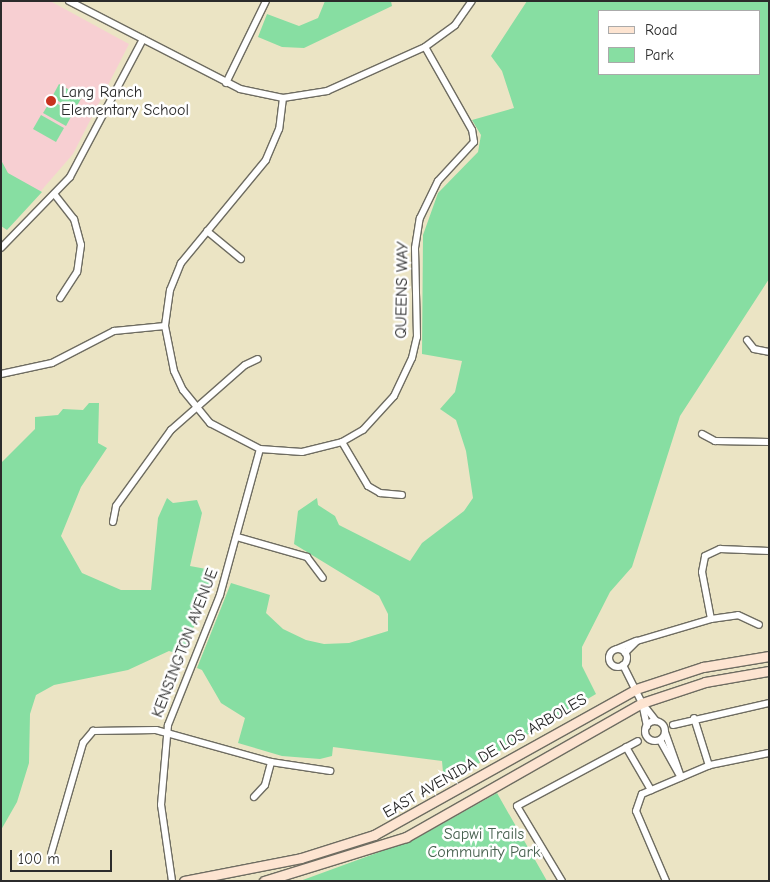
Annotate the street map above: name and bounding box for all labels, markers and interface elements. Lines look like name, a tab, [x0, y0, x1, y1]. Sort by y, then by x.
legend	[598, 10, 760, 75]
text: Road	[645, 21, 677, 39]
text: Park	[645, 46, 674, 64]
place label: Lang Ranch Elementary School	[61, 82, 189, 120]
marker: Lang Ranch Elementary School	[45, 95, 57, 107]
street label: QUEENS WAY	[392, 241, 412, 339]
street label: KENSINGTON AVENUE	[148, 566, 222, 720]
street label: EAST AVENIDA DE LOS ARBOLES	[380, 690, 590, 822]
park label: Sapwi Trails Community Park	[427, 824, 541, 862]
scale bar	[12, 840, 115, 872]
text: 100 m	[18, 850, 60, 868]

